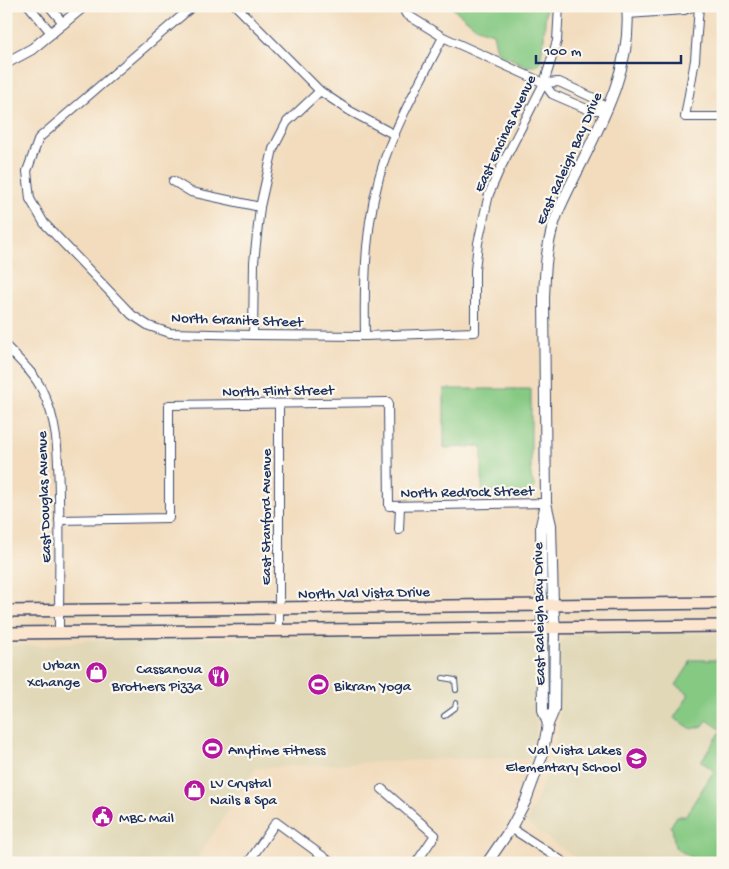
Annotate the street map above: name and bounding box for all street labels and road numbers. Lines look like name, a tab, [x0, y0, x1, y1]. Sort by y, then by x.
street label: East Encinas Avenue	[471, 72, 541, 195]
street label: East Raleigh Bay Drive	[532, 90, 607, 228]
street label: North Granite Street	[171, 310, 305, 332]
street label: North Flint Street	[222, 382, 336, 402]
street label: East Douglas Avenue	[34, 430, 56, 563]
street label: East Stanford Avenue	[258, 448, 276, 585]
street label: North Redrock Street	[400, 483, 536, 503]
street label: East Raleigh Bay Drive	[530, 542, 550, 686]
street label: North Val Vista Drive	[298, 584, 430, 604]

